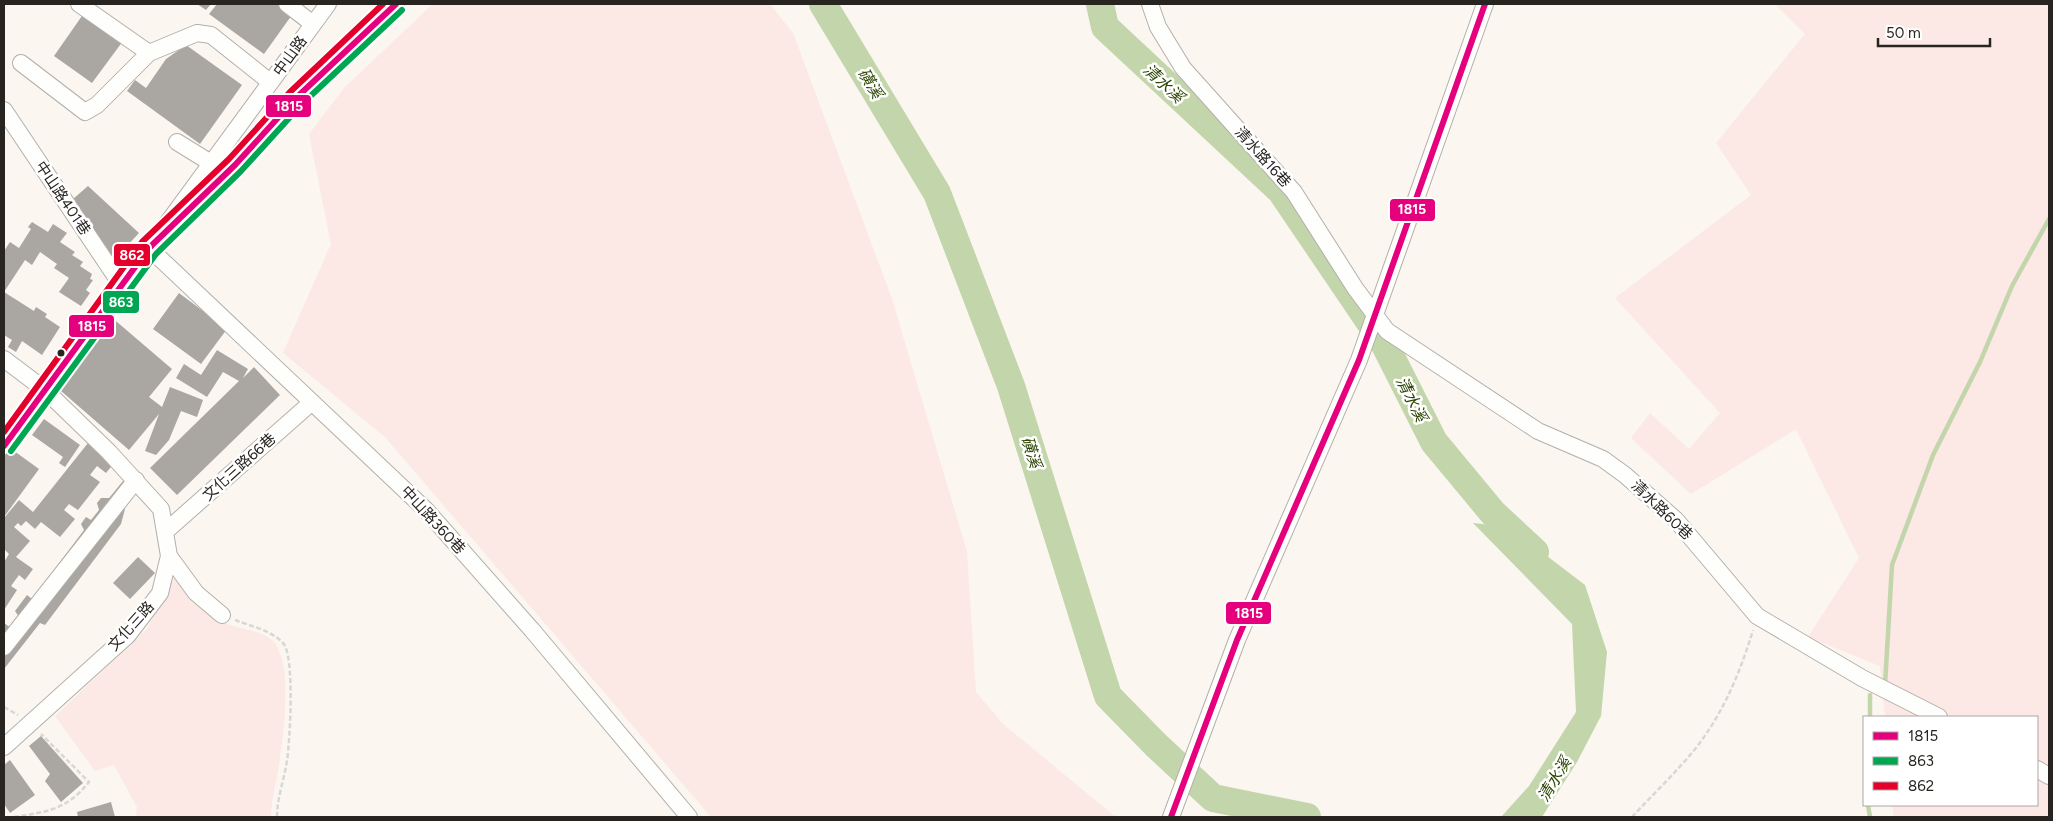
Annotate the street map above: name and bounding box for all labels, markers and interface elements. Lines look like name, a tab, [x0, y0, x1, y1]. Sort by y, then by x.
scale bar	[1878, 15, 1990, 47]
text: 50 m	[1886, 24, 1921, 42]
street label: 中山路	[269, 33, 311, 79]
water label: 清水溪	[1140, 60, 1189, 108]
water label: 磺溪	[854, 65, 888, 104]
line badge: 1815	[265, 94, 312, 118]
text: 1815	[275, 98, 303, 115]
street label: 清水路16巷	[1231, 123, 1295, 191]
street label: 中山路401巷	[32, 158, 94, 238]
line badge: 1815	[1389, 198, 1436, 222]
text: 1815	[1398, 201, 1426, 218]
line badge: 862	[113, 243, 151, 267]
text: 862	[120, 247, 144, 264]
line badge: 863	[102, 290, 140, 314]
text: 863	[109, 294, 133, 311]
line badge: 1815	[68, 314, 115, 338]
text: 1815	[78, 318, 106, 335]
unlabelled marker	[56, 348, 66, 358]
water label: 清水溪	[1392, 374, 1432, 427]
street label: 文化三路66巷	[199, 430, 279, 504]
water label: 磺溪	[1018, 434, 1046, 472]
street label: 清水路60巷	[1628, 476, 1696, 544]
street label: 中山路360巷	[397, 482, 469, 558]
street label: 文化三路	[104, 598, 158, 654]
line badge: 1815	[1225, 601, 1272, 625]
text: 1815	[1235, 605, 1263, 622]
legend	[1863, 716, 2038, 806]
text: 1815	[1908, 727, 1938, 745]
water label: 清水溪	[1534, 752, 1576, 805]
text: 863	[1908, 752, 1934, 770]
text: 862	[1908, 777, 1934, 795]

